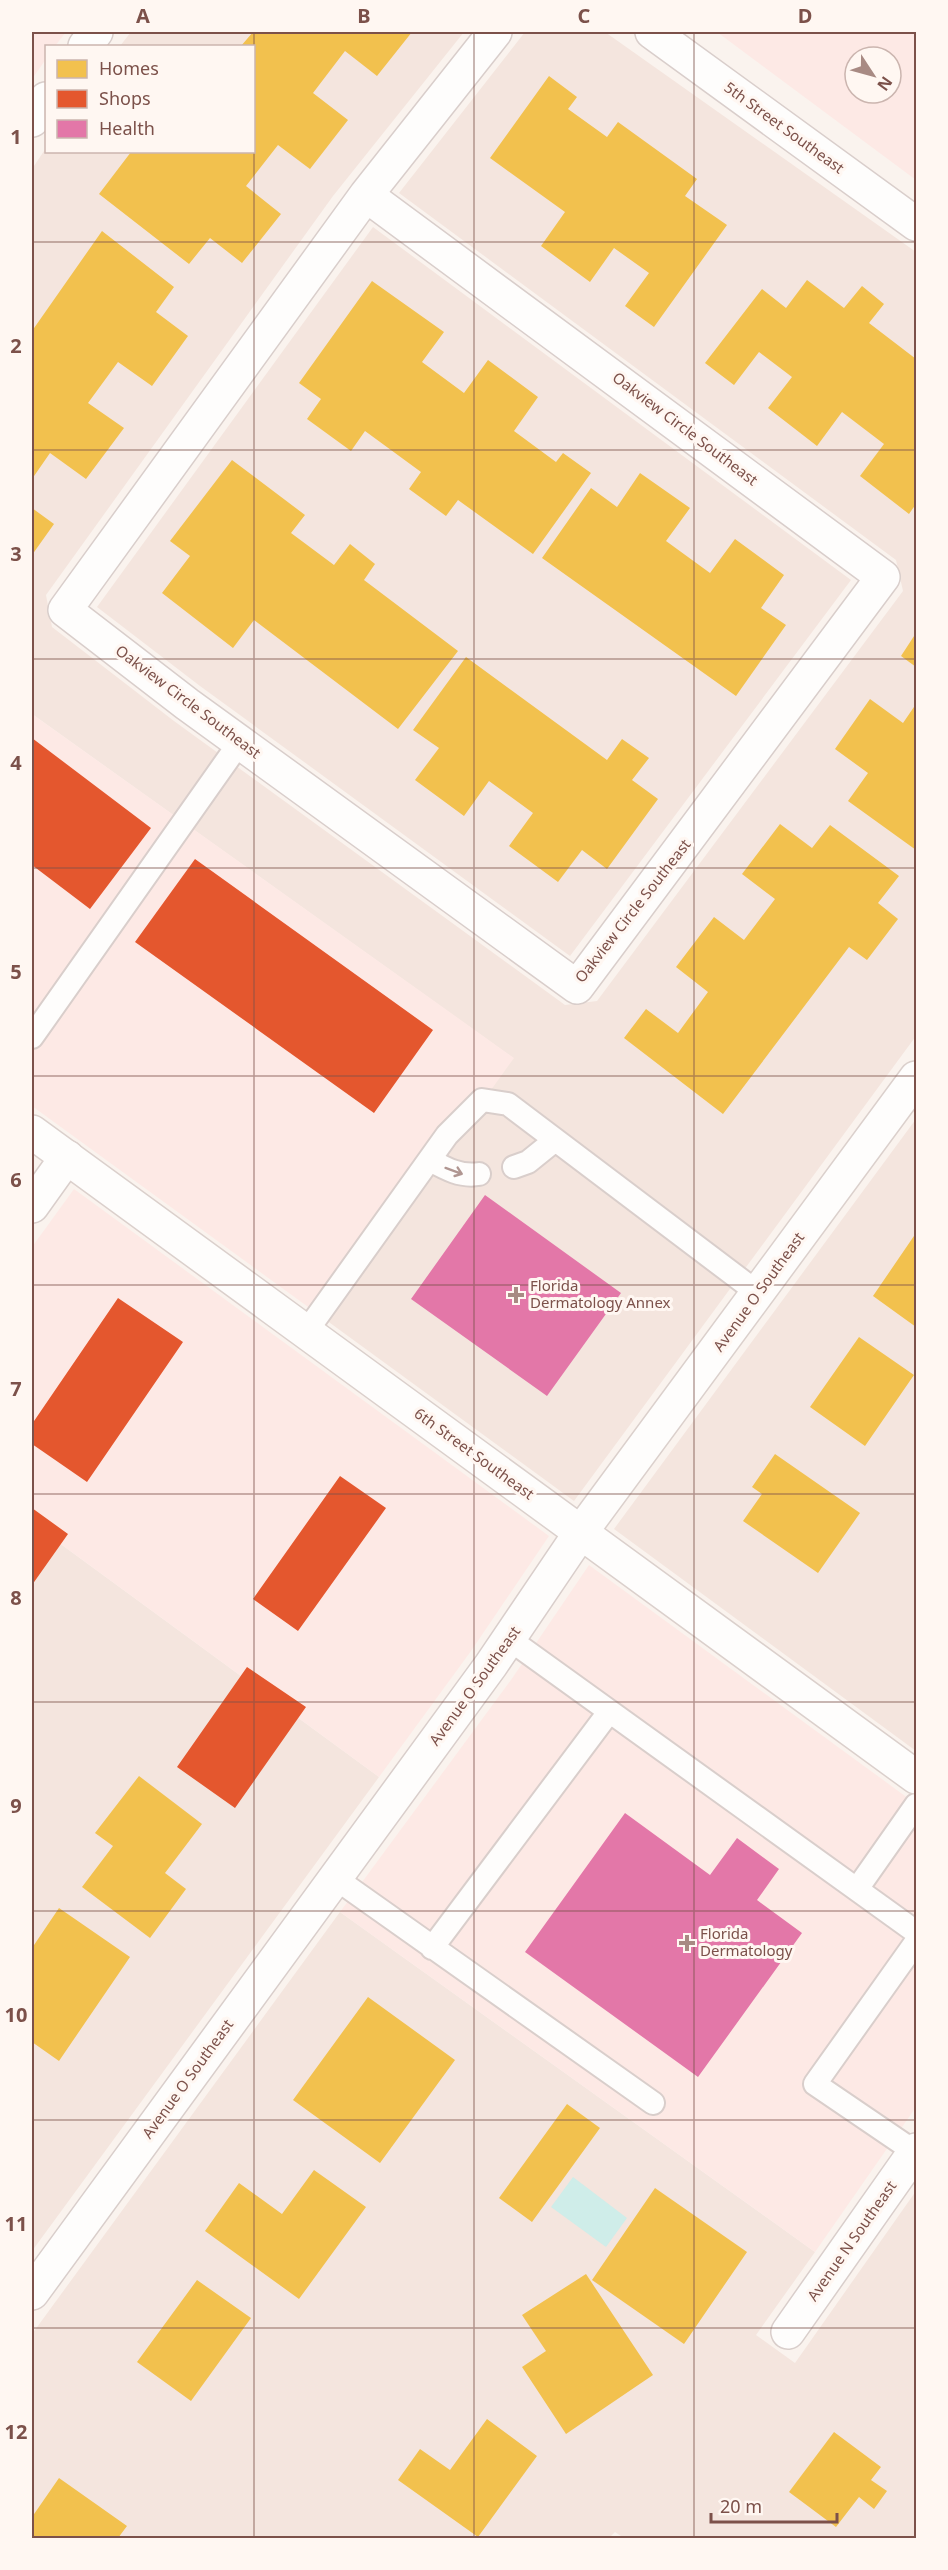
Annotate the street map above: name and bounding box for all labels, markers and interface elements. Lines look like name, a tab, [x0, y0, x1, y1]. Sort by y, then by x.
text: A	[136, 2, 150, 29]
text: B	[357, 2, 371, 29]
text: C	[578, 2, 591, 29]
text: D	[798, 2, 812, 29]
legend	[45, 45, 255, 153]
north arrow	[843, 45, 903, 105]
text: Homes	[99, 56, 159, 80]
text: N	[872, 72, 898, 96]
street label: 5th Street Southeast	[721, 77, 849, 178]
text: Shops	[99, 86, 151, 110]
text: Health	[99, 116, 155, 140]
text: 1	[10, 123, 22, 150]
text: 2	[10, 332, 22, 359]
street label: Oakview Circle Southeast	[609, 367, 763, 490]
text: 3	[10, 540, 22, 567]
street label: Oakview Circle Southeast	[112, 640, 266, 763]
text: 4	[10, 749, 22, 776]
street label: Oakview Circle Southeast	[570, 834, 695, 986]
text: 5	[10, 958, 22, 985]
text: 6	[10, 1166, 22, 1193]
one-way arrow	[444, 1167, 463, 1178]
street label: Avenue O Southeast	[708, 1227, 809, 1355]
place label: Florida Dermatology Annex	[530, 1275, 671, 1312]
marker: Florida Dermatology Annex	[507, 1286, 525, 1304]
text: 7	[10, 1375, 22, 1402]
street label: 6th Street Southeast	[411, 1403, 539, 1504]
text: 8	[10, 1584, 22, 1611]
street label: Avenue O Southeast	[424, 1621, 525, 1749]
text: 9	[10, 1792, 22, 1819]
place label: Florida Dermatology	[700, 1923, 793, 1960]
marker: Florida Dermatology	[678, 1934, 696, 1952]
text: 10	[5, 2001, 27, 2028]
street label: Avenue O Southeast	[137, 2014, 238, 2142]
street label: Avenue N Southeast	[802, 2176, 901, 2305]
text: 11	[5, 2210, 27, 2237]
text: 12	[5, 2418, 27, 2445]
scale bar	[711, 2486, 837, 2524]
text: 20 m	[720, 2494, 762, 2518]

